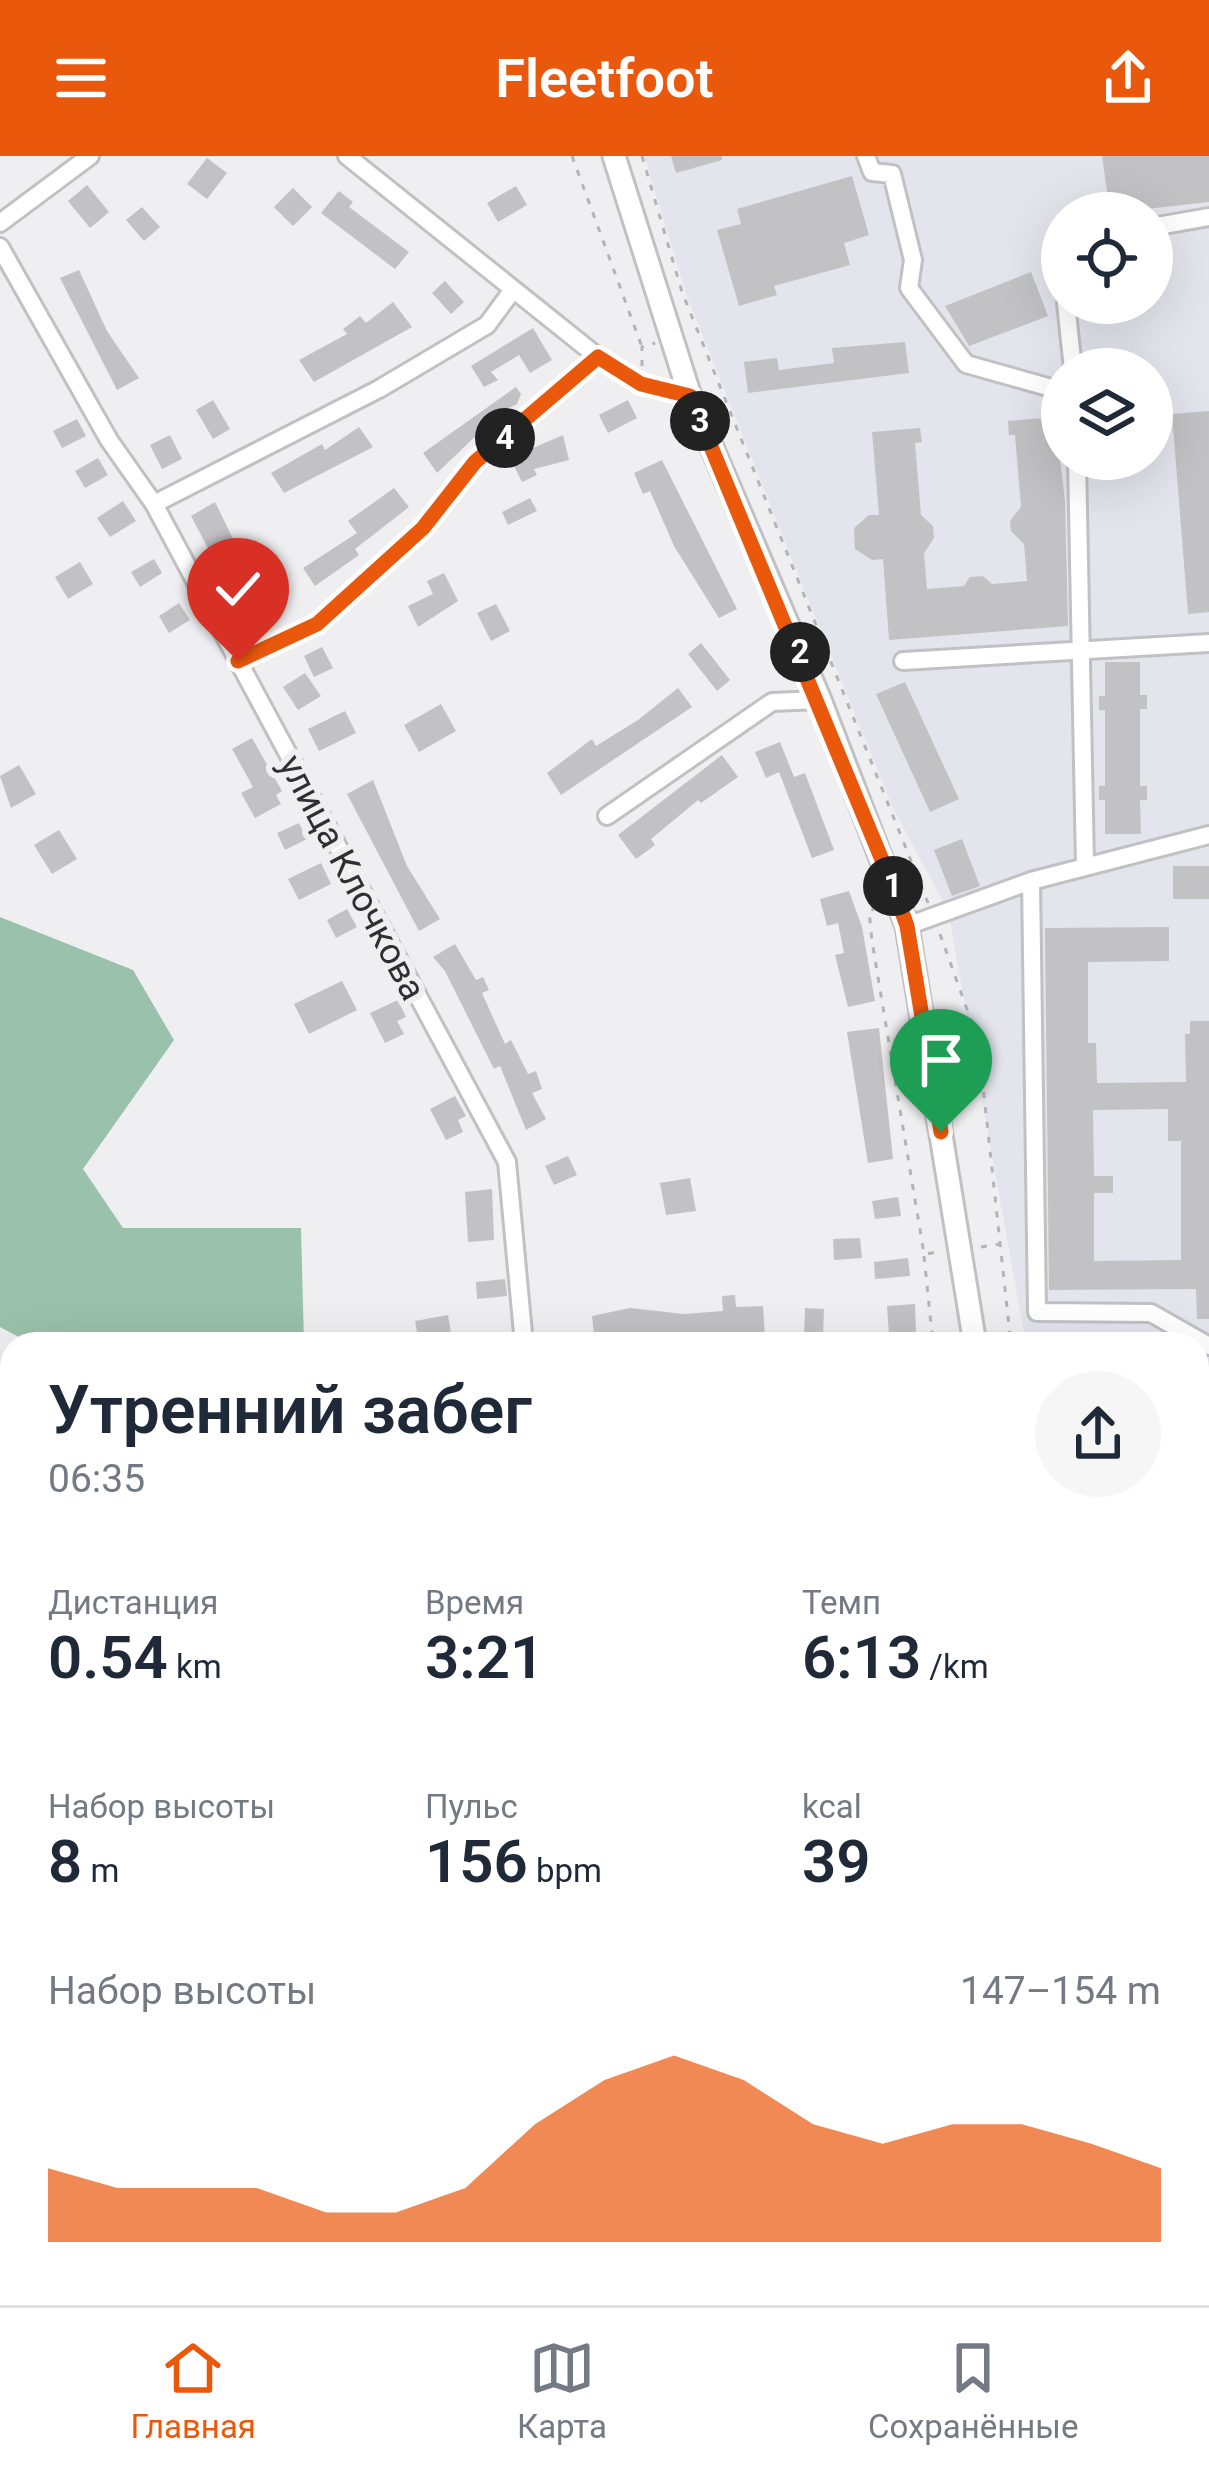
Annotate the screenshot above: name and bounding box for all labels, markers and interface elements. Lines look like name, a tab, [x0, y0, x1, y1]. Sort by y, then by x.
icon: menu	[48, 45, 114, 111]
icon: share	[1095, 45, 1161, 111]
text: Fleetfoot	[495, 47, 714, 110]
map controls	[1041, 192, 1173, 480]
button: locate	[1041, 192, 1173, 324]
button: layers	[1041, 348, 1173, 480]
pin: 3	[670, 391, 730, 451]
text: 3	[691, 401, 709, 440]
pin: 4	[475, 408, 535, 468]
text: 4	[496, 418, 514, 457]
pin	[187, 538, 289, 661]
icon: check	[205, 556, 271, 622]
pin: 2	[770, 622, 830, 682]
text: 2	[791, 632, 809, 671]
street label: улица Клочкова	[270, 748, 434, 1007]
pin: 1	[863, 856, 923, 916]
text: 1	[884, 866, 902, 905]
pin	[890, 1009, 992, 1132]
icon: arrive	[908, 1027, 974, 1093]
button: share	[1035, 1371, 1161, 1497]
text: Утренний забег	[48, 1372, 532, 1449]
text: 06:35	[48, 1456, 145, 1502]
text: Дистанция	[48, 1583, 218, 1622]
text: Время	[425, 1583, 524, 1622]
text: Темп	[802, 1583, 881, 1622]
text: 0.54	[48, 1622, 168, 1693]
text: 3:21	[425, 1622, 544, 1693]
text: 6:13	[802, 1622, 921, 1693]
text: km	[168, 1647, 222, 1686]
text: /km	[921, 1647, 989, 1686]
text: Набор высоты	[48, 1787, 275, 1826]
text: Пульс	[425, 1787, 518, 1826]
text: kcal	[802, 1787, 862, 1826]
text: 8	[48, 1826, 82, 1897]
text: 156	[425, 1826, 528, 1897]
text: 39	[802, 1826, 871, 1897]
text: m	[82, 1851, 119, 1890]
text: bpm	[528, 1851, 602, 1890]
text: Набор высоты	[48, 1968, 316, 2014]
text: 147–154 m	[960, 1968, 1161, 2014]
tab: Главная	[131, 2335, 256, 2446]
tab: Карта	[517, 2335, 607, 2446]
tab: Сохранённые	[868, 2335, 1078, 2446]

